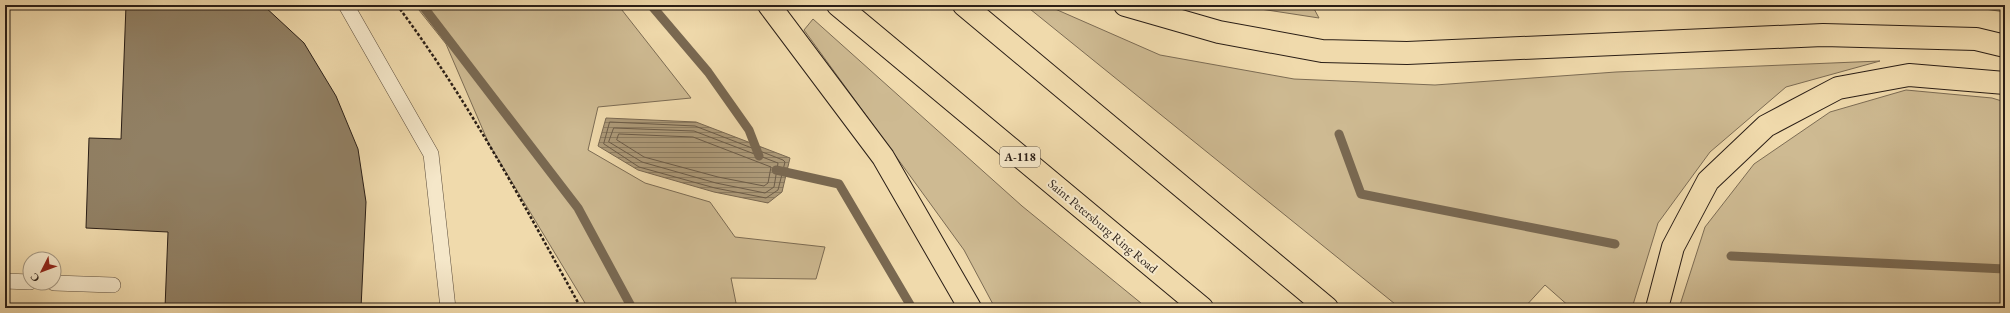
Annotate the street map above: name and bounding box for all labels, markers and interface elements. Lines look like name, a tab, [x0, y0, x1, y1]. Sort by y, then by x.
road number: А-118	[1000, 147, 1040, 167]
street label: Saint Petersburg Ring Road	[1045, 175, 1162, 277]
north arrow	[22, 251, 62, 291]
text: С	[27, 270, 42, 285]

